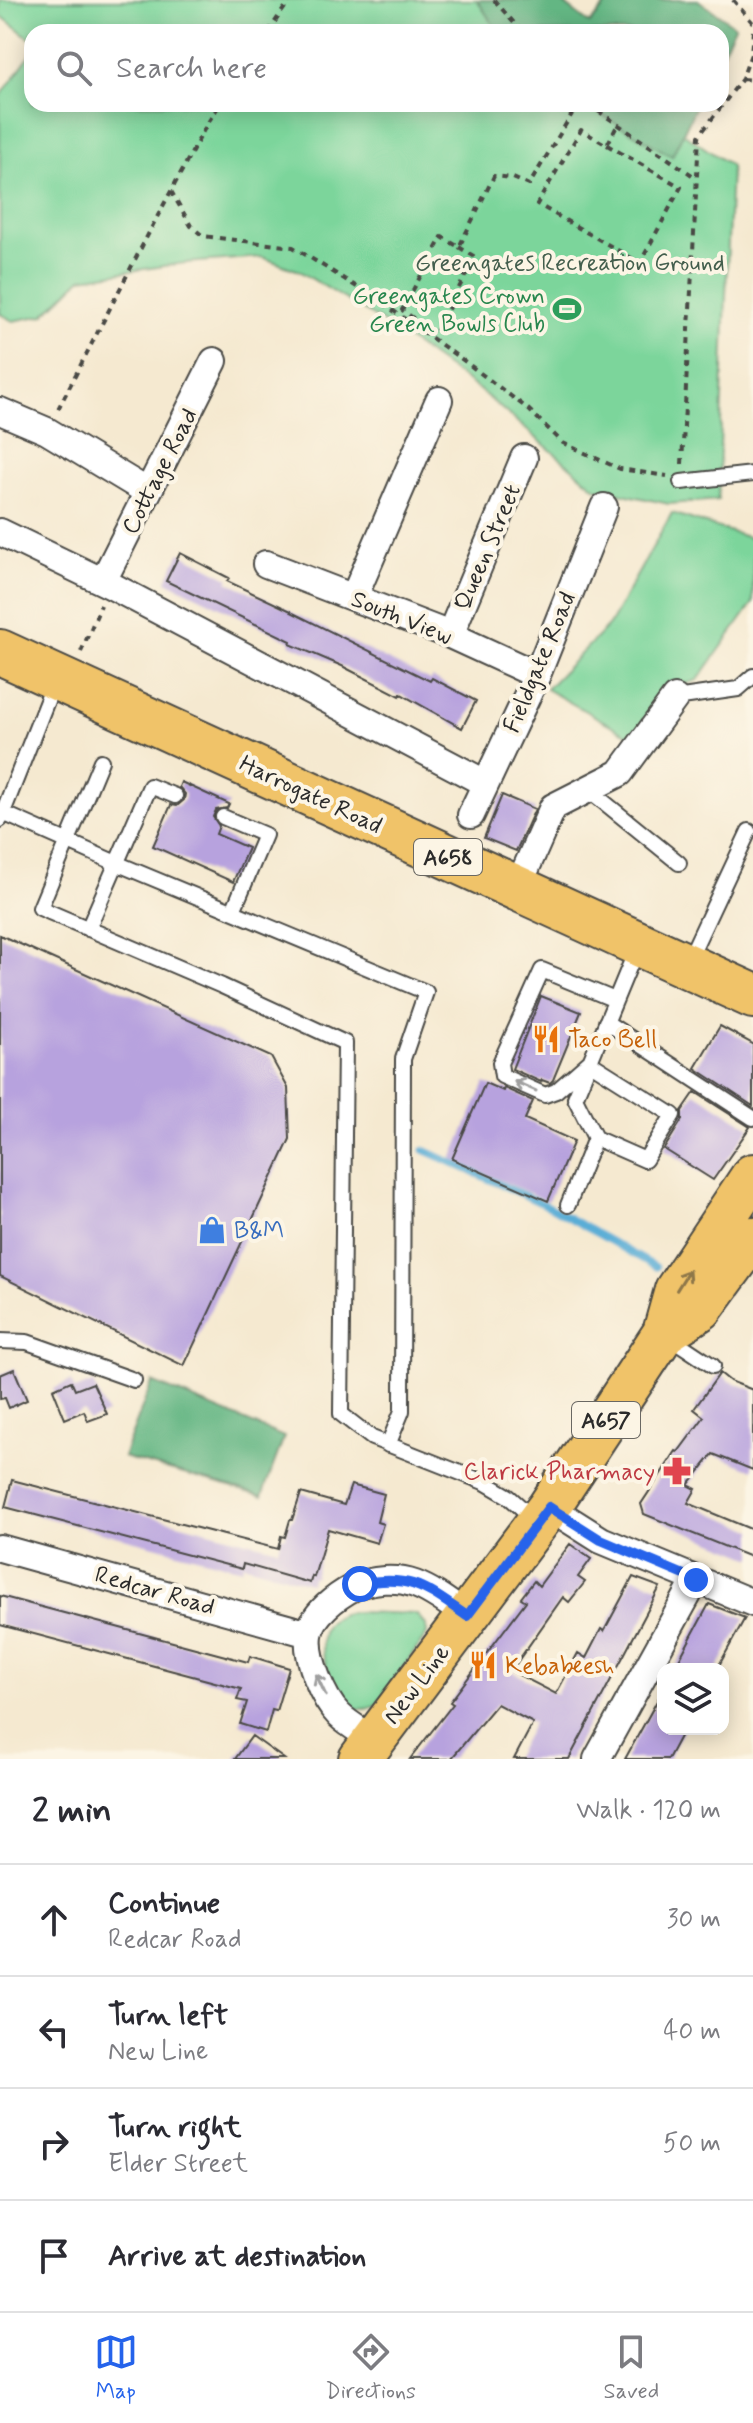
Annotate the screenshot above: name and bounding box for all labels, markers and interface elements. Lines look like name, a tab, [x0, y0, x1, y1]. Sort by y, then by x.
search box	[24, 24, 729, 112]
icon: search	[52, 46, 96, 90]
text: Search here	[116, 49, 267, 88]
park label: Greengates Recreation Ground	[415, 248, 725, 279]
place label: Greengates Crown Green Bowls Club	[352, 281, 545, 340]
sports icon: Greengates Crown Green Bowls Club	[552, 294, 582, 324]
street label: Cottage Road	[115, 403, 205, 540]
street label: Queen Street	[448, 480, 529, 615]
street label: South View	[346, 584, 456, 653]
street label: Fieldgate Road	[497, 588, 584, 738]
street label: Harrogate Road	[234, 749, 387, 842]
road number: A658	[414, 839, 482, 875]
restaurant icon: Taco Bell	[531, 1024, 561, 1054]
place label: Taco Bell	[568, 1025, 657, 1056]
one-way arrow	[513, 1078, 537, 1093]
shop icon: B&M	[197, 1215, 227, 1245]
place label: B&M	[234, 1216, 284, 1247]
one-way arrow	[675, 1269, 692, 1291]
road number: A657	[572, 1402, 640, 1438]
pharmacy icon: Clarick Pharmacy	[662, 1456, 692, 1486]
place label: Clarick Pharmacy	[464, 1457, 655, 1488]
street label: Redcar Road	[91, 1560, 218, 1623]
route end	[678, 1562, 714, 1598]
route start	[342, 1566, 378, 1602]
street label: New Line	[377, 1639, 457, 1731]
restaurant icon: Kebabeesh	[468, 1650, 498, 1680]
place label: Kebabeesh	[505, 1651, 615, 1682]
map controls	[657, 1663, 729, 1735]
button: layers	[657, 1663, 729, 1735]
one-way arrow	[313, 1674, 328, 1698]
text: 2 min	[32, 1789, 112, 1834]
text: Walk · 120 m	[576, 1794, 721, 1828]
text: Continue	[108, 1884, 220, 1923]
icon: ahead	[32, 1898, 76, 1942]
text: 30 m	[667, 1903, 721, 1937]
text: Redcar Road	[108, 1923, 242, 1957]
text: Turn left	[108, 1996, 228, 2035]
icon: left	[32, 2010, 76, 2054]
text: 40 m	[663, 2015, 721, 2049]
text: New Line	[108, 2035, 208, 2069]
text: Turn right	[108, 2108, 241, 2147]
icon: right	[32, 2122, 76, 2166]
text: 50 m	[663, 2127, 721, 2161]
text: Elder Street	[108, 2147, 248, 2181]
icon: arrive	[32, 2234, 76, 2278]
text: Arrive at destination	[108, 2237, 366, 2276]
tab: Map	[94, 2330, 138, 2406]
tab: Directions	[325, 2330, 416, 2406]
tab: Saved	[604, 2330, 659, 2406]

